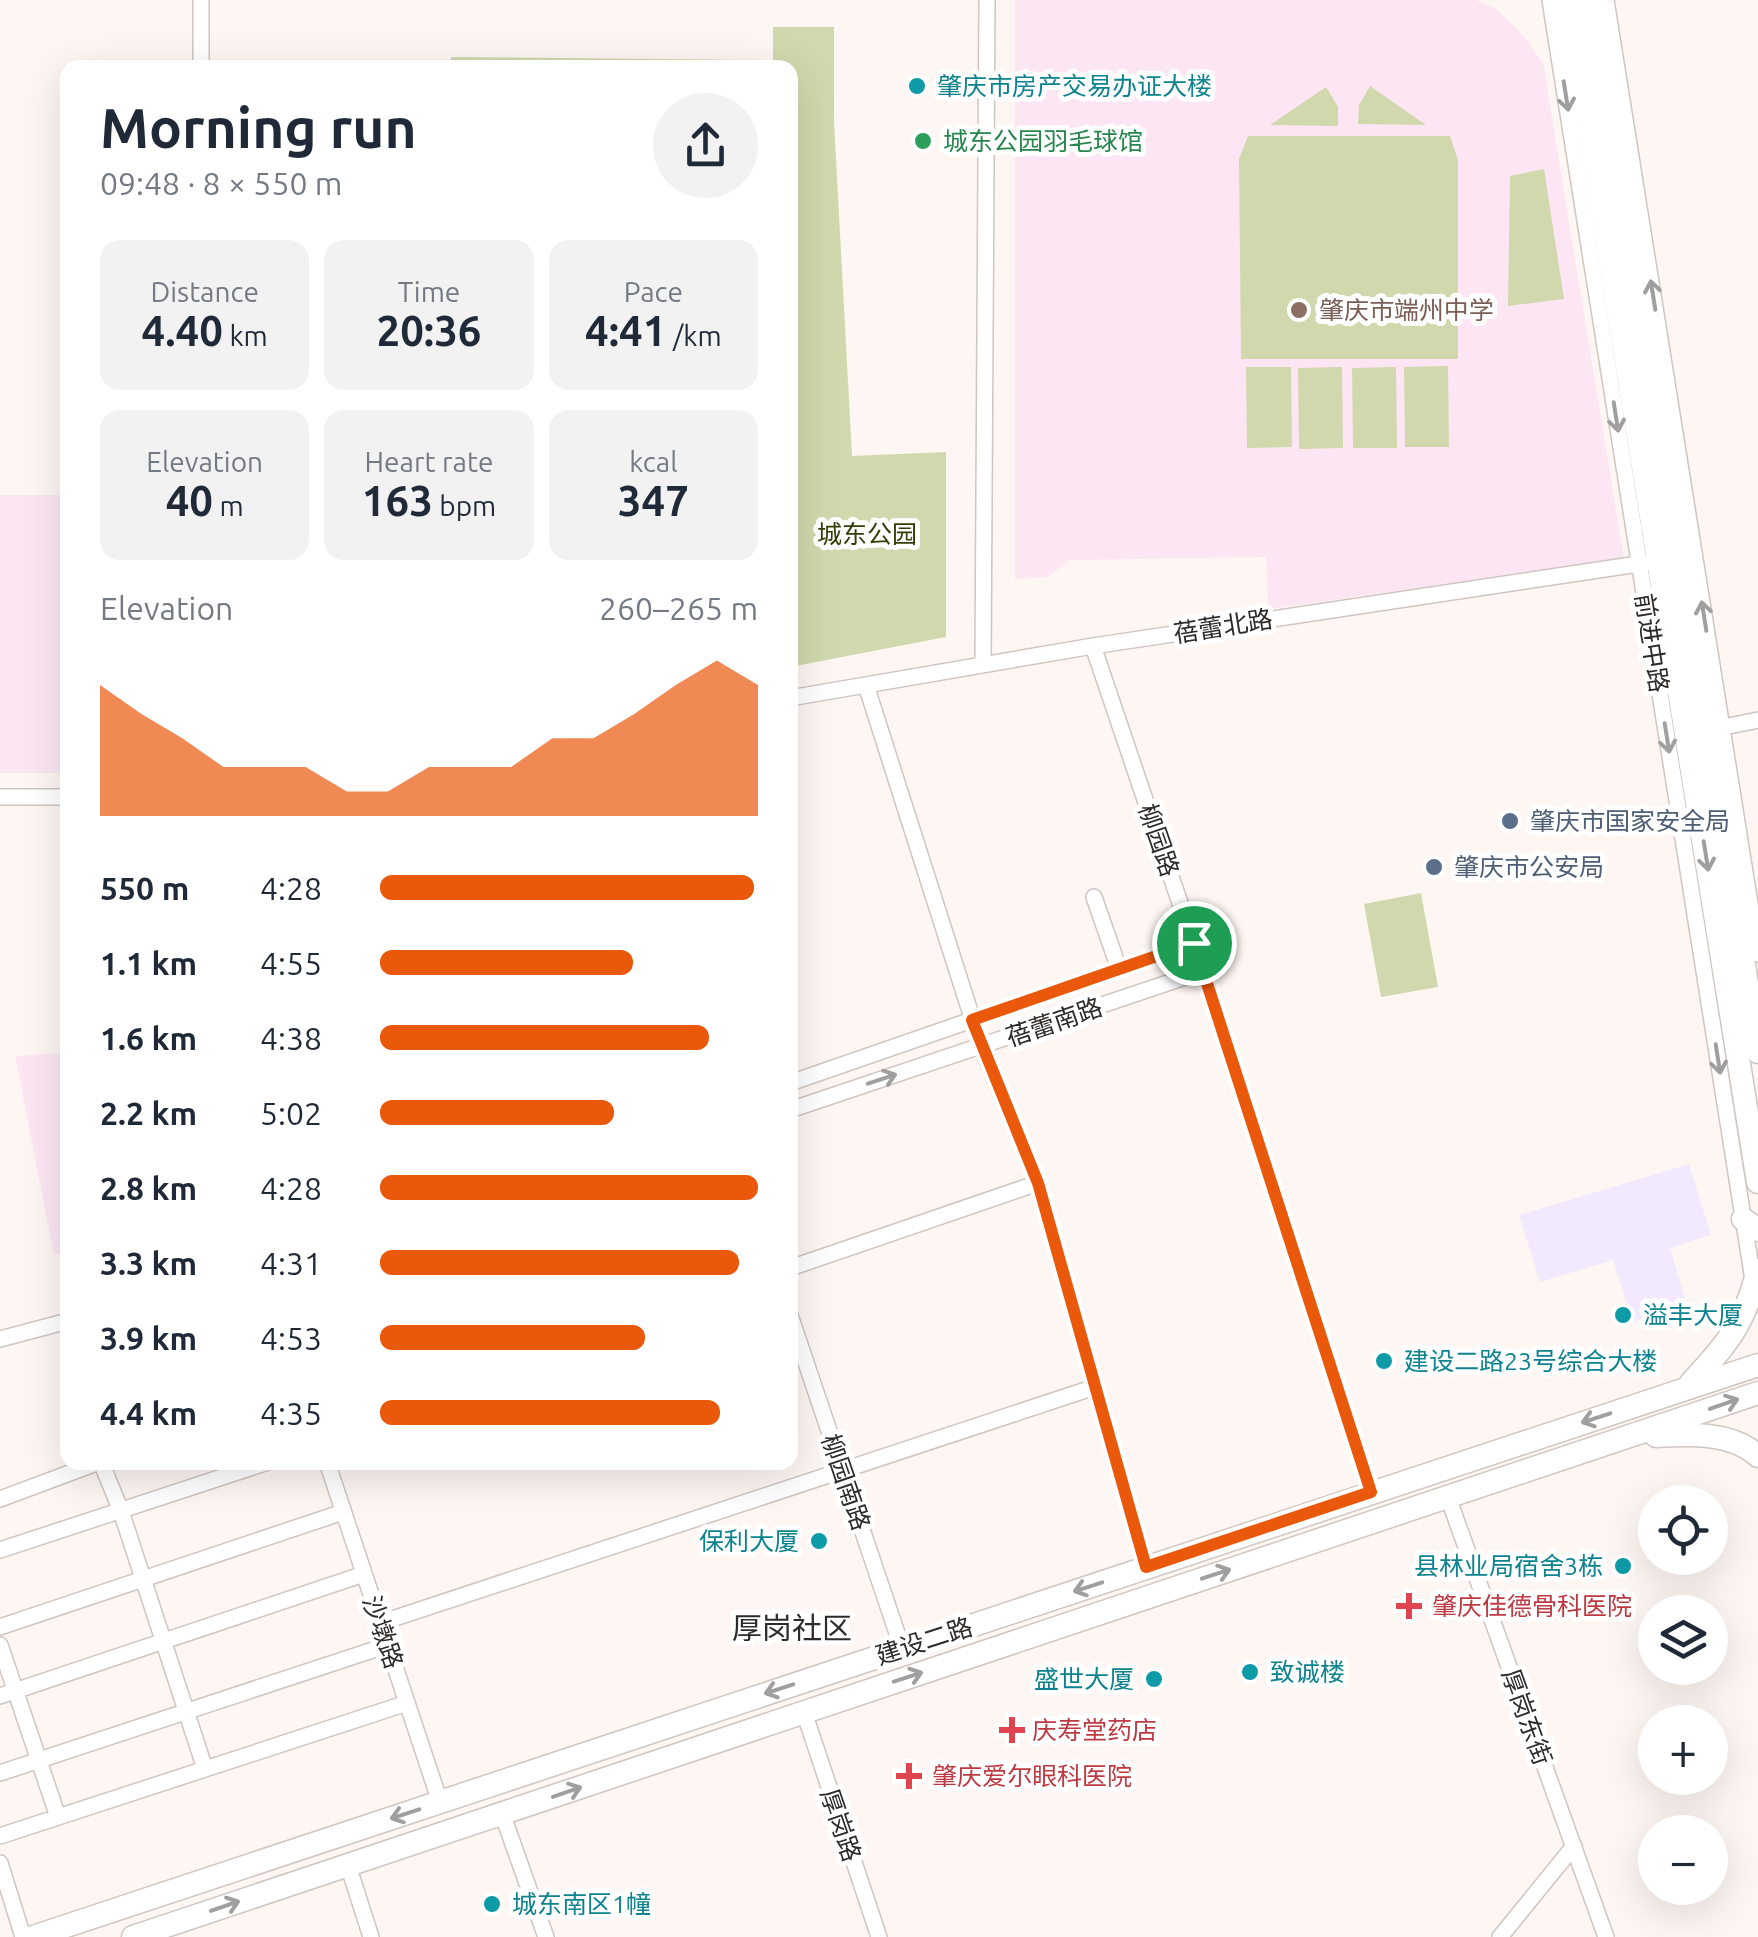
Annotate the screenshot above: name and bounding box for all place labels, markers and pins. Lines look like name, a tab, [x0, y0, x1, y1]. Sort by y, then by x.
place label: 肇庆市房产交易办证大楼	[937, 72, 1212, 100]
marker: 肇庆市房产交易办证大楼	[906, 75, 928, 97]
place label: 城东公园羽毛球馆	[943, 127, 1143, 155]
marker: 城东公园羽毛球馆	[912, 130, 934, 152]
place label: 肇庆市端州中学	[1319, 296, 1494, 324]
marker: 肇庆市端州中学	[1288, 299, 1310, 321]
place label: 肇庆市国家安全局	[1530, 807, 1730, 835]
marker: 肇庆市国家安全局	[1499, 810, 1521, 832]
place label: 肇庆市公安局	[1454, 853, 1604, 881]
marker: 肇庆市公安局	[1423, 856, 1445, 878]
pin	[1152, 901, 1237, 986]
place label: 溢丰大厦	[1643, 1301, 1743, 1329]
marker: 溢丰大厦	[1612, 1304, 1634, 1326]
place label: 建设二路23号综合大楼	[1404, 1347, 1657, 1375]
marker: 建设二路23号综合大楼	[1373, 1350, 1395, 1372]
place label: 保利大厦	[699, 1527, 799, 1555]
marker: 保利大厦	[808, 1530, 830, 1552]
place label: 县林业局宿舍3栋	[1414, 1552, 1603, 1580]
marker: 县林业局宿舍3栋	[1612, 1555, 1634, 1577]
place label: 肇庆佳德骨科医院	[1432, 1592, 1632, 1620]
marker: 肇庆佳德骨科医院	[1396, 1593, 1422, 1619]
place label: 致诚楼	[1270, 1658, 1345, 1686]
marker: 致诚楼	[1239, 1661, 1261, 1683]
place label: 盛世大厦	[1034, 1665, 1134, 1693]
marker: 盛世大厦	[1143, 1668, 1165, 1690]
place label: 庆寿堂药店	[1032, 1716, 1157, 1744]
marker: 庆寿堂药店	[1001, 1719, 1023, 1741]
place label: 肇庆爱尔眼科医院	[932, 1762, 1132, 1790]
marker: 肇庆爱尔眼科医院	[896, 1763, 922, 1789]
place label: 城东南区1幢	[512, 1890, 651, 1918]
marker: 城东南区1幢	[481, 1893, 503, 1915]

